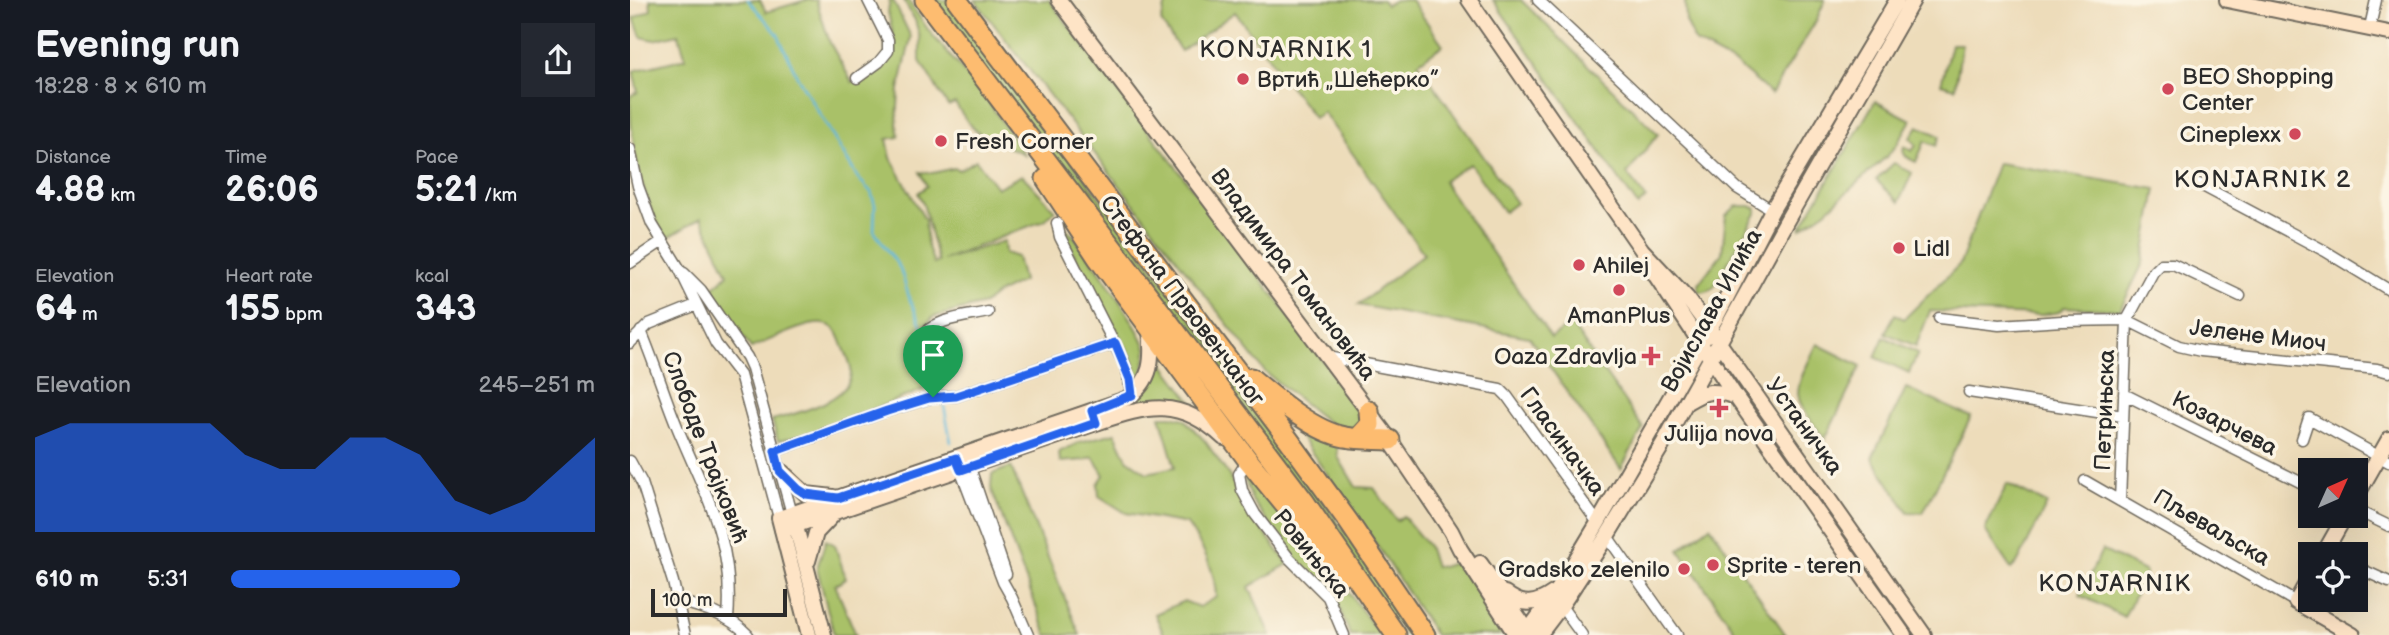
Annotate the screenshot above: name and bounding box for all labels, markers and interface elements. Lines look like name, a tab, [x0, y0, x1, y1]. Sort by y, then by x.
text: Evening run	[35, 23, 240, 68]
button: share	[521, 23, 595, 97]
district label: KONJARNIK 1	[1199, 35, 1373, 64]
place label: BEO Shopping Center	[2182, 63, 2334, 117]
place label: Вртић „Шећерко”	[1257, 66, 1439, 94]
marker: Вртић „Шећерко”	[1235, 71, 1251, 87]
text: 18:28 · 8 × 610 m	[35, 72, 207, 100]
marker: BEO Shopping Center	[2160, 81, 2176, 97]
place label: Cineplexx	[2179, 121, 2281, 149]
marker: Cineplexx	[2287, 126, 2303, 142]
place label: Fresh Corner	[955, 128, 1094, 156]
marker: Fresh Corner	[933, 133, 949, 149]
text: Distance	[35, 146, 111, 169]
text: Time	[225, 146, 267, 169]
text: Pace	[415, 146, 458, 169]
street label: Владимира Томановића	[1204, 163, 1382, 386]
district label: KONJARNIK 2	[2174, 165, 2352, 194]
text: 4.88	[35, 169, 105, 212]
text: 26:06	[225, 169, 319, 212]
text: 5:21	[415, 169, 479, 212]
text: km	[105, 184, 136, 207]
text: /km	[479, 184, 517, 207]
street label: Стефана Првовенчаног	[1094, 190, 1271, 411]
street label: Војислава Илића	[1655, 224, 1769, 397]
place label: Lidl	[1913, 235, 1950, 263]
marker: Lidl	[1891, 240, 1907, 256]
place label: Ahilej	[1593, 252, 1649, 280]
marker: Ahilej	[1571, 257, 1587, 273]
text: Elevation	[35, 265, 114, 288]
text: Heart rate	[225, 265, 313, 288]
text: kcal	[415, 265, 449, 288]
marker: AmanPlus	[1611, 282, 1627, 298]
text: 64	[35, 288, 77, 331]
text: 155	[225, 288, 280, 331]
text: 343	[415, 288, 477, 331]
place label: AmanPlus	[1568, 302, 1670, 330]
text: m	[77, 303, 98, 326]
text: bpm	[280, 303, 323, 326]
street label: Јелене Миоч	[2188, 314, 2328, 358]
pin	[903, 325, 963, 397]
icon: arrive	[914, 336, 952, 374]
place label: Oaza Zdravlja	[1494, 343, 1637, 371]
street label: Слободе Трајковић	[656, 348, 755, 547]
marker: Oaza Zdravlja	[1643, 348, 1659, 364]
street label: Петрињска	[2089, 349, 2121, 471]
text: Elevation	[35, 371, 131, 399]
text: 245–251 m	[479, 371, 595, 399]
street label: Устаничка	[1760, 373, 1849, 481]
street label: Гласиначка	[1513, 382, 1611, 502]
street label: Козарчева	[2167, 385, 2282, 463]
marker: Julija nova	[1711, 400, 1727, 416]
place label: Julija nova	[1664, 420, 1774, 448]
north arrow	[2298, 458, 2368, 528]
map controls	[2298, 458, 2368, 612]
street label: Пљеваљска	[2148, 483, 2275, 573]
street label: Ровињска	[1267, 504, 1356, 604]
button: locate	[2298, 542, 2368, 612]
place label: Sprite - teren	[1727, 552, 1861, 580]
place label: Gradsko zelenilo	[1498, 556, 1670, 584]
marker: Sprite - teren	[1705, 557, 1721, 573]
marker: Gradsko zelenilo	[1676, 561, 1692, 577]
text: 610 m	[35, 565, 99, 593]
text: 5:31	[147, 565, 188, 593]
district label: KONJARNIK	[2038, 569, 2192, 598]
scale bar	[651, 586, 788, 618]
text: 100 m	[662, 589, 713, 612]

